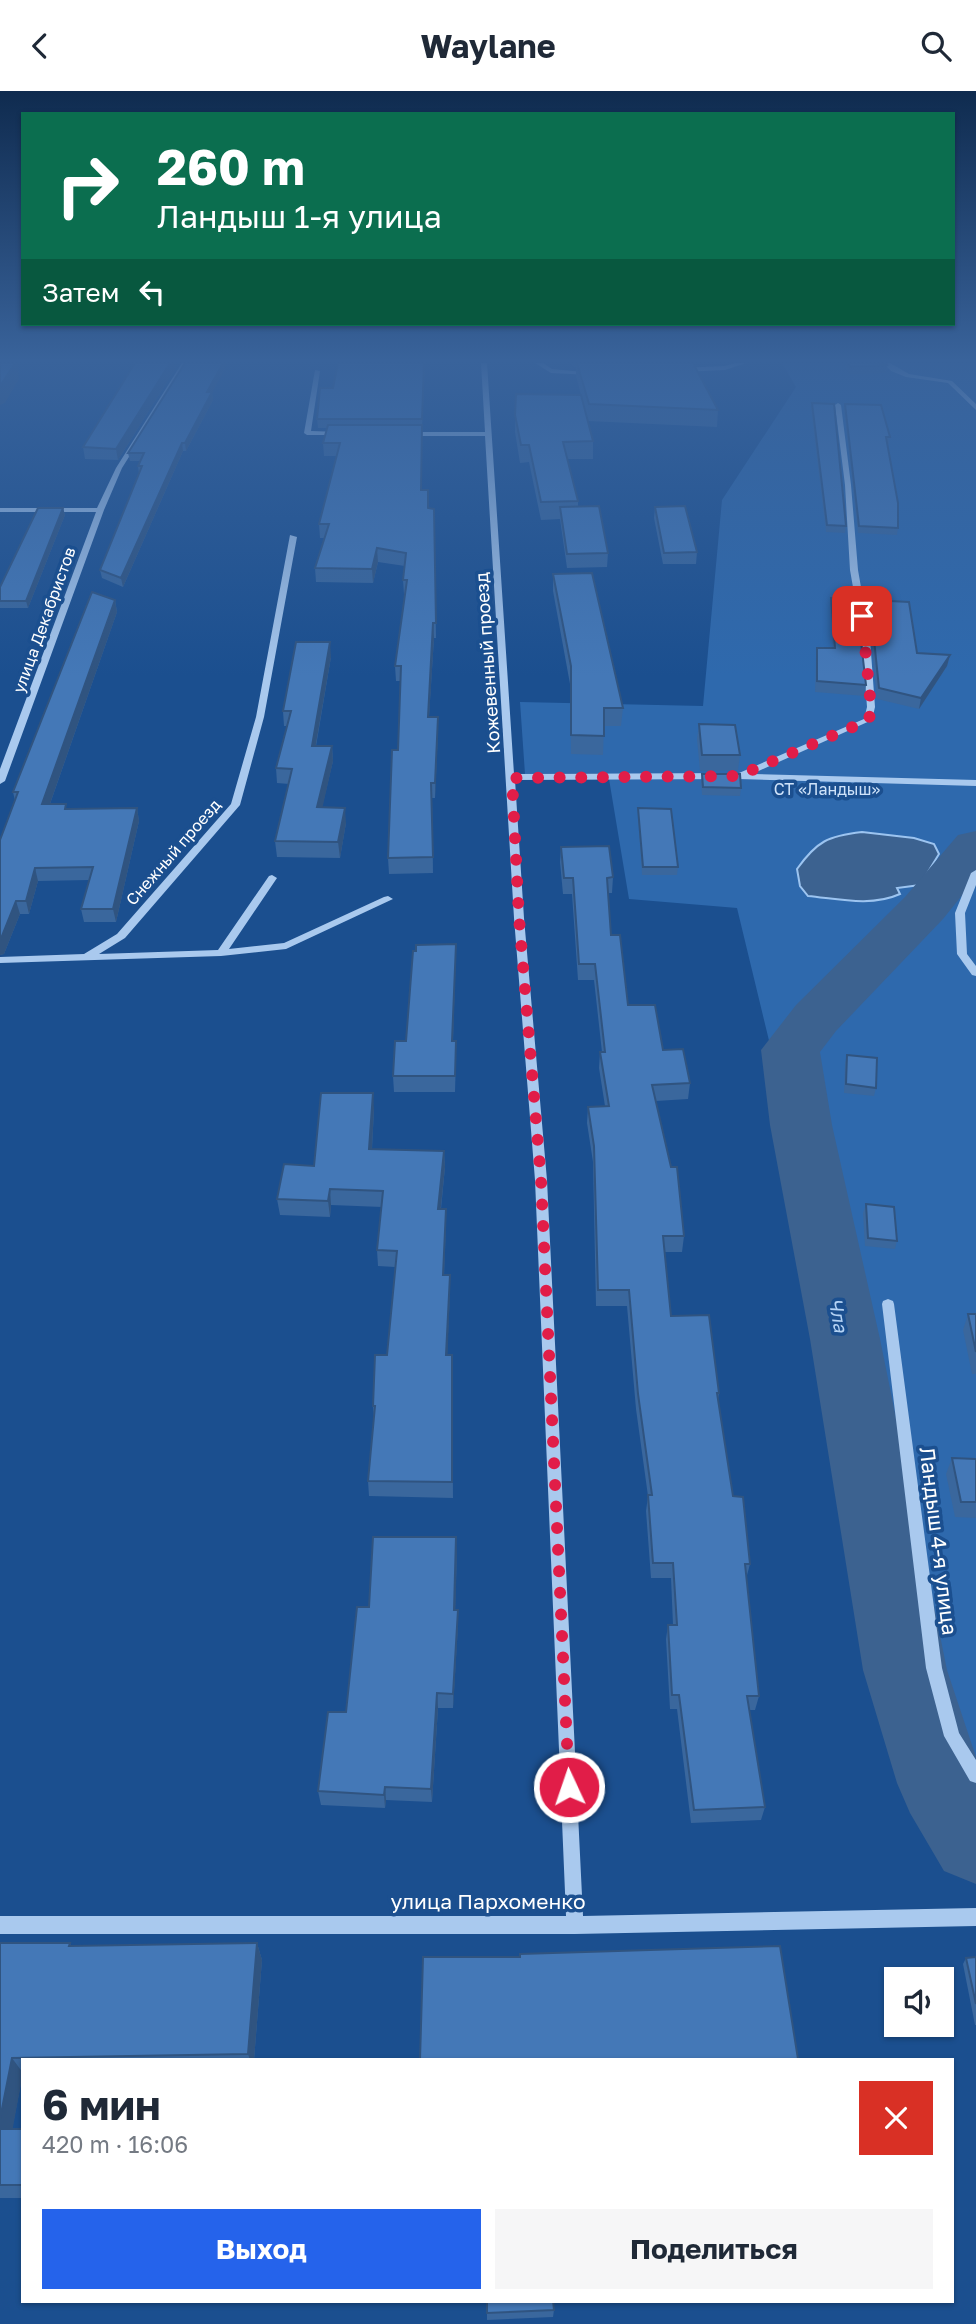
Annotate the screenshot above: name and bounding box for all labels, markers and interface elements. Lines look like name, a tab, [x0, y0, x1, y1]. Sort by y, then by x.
icon: back	[21, 27, 59, 65]
text: Waylane	[420, 27, 556, 65]
icon: search	[917, 27, 955, 65]
text: 260 m	[157, 137, 305, 196]
icon: right	[42, 140, 133, 231]
text: Ландыш 1-я улица	[157, 197, 442, 235]
icon: left	[133, 273, 171, 311]
text: Затем	[42, 277, 119, 308]
street label: улица Декабристов	[8, 544, 80, 696]
street label: Кожевенный проезд	[470, 571, 504, 754]
pin	[832, 586, 892, 646]
icon: arrive	[843, 597, 881, 635]
park label: СТ «Ландыш»	[774, 779, 881, 799]
street label: Снежный проезд	[121, 795, 225, 909]
water label: Чла	[825, 1296, 854, 1335]
street label: Ландыш 4-я улица	[915, 1445, 963, 1637]
position arrow	[532, 1750, 606, 1824]
street label: улица Пархоменко	[391, 1888, 585, 1914]
map controls	[884, 1967, 954, 2037]
button: sound	[884, 1967, 954, 2037]
text: 6 мин	[42, 2079, 161, 2129]
button: close	[859, 2081, 933, 2155]
text: 420 m · 16:06	[42, 2130, 188, 2158]
button: Выход	[42, 2209, 481, 2289]
button: Поделиться	[495, 2209, 933, 2289]

